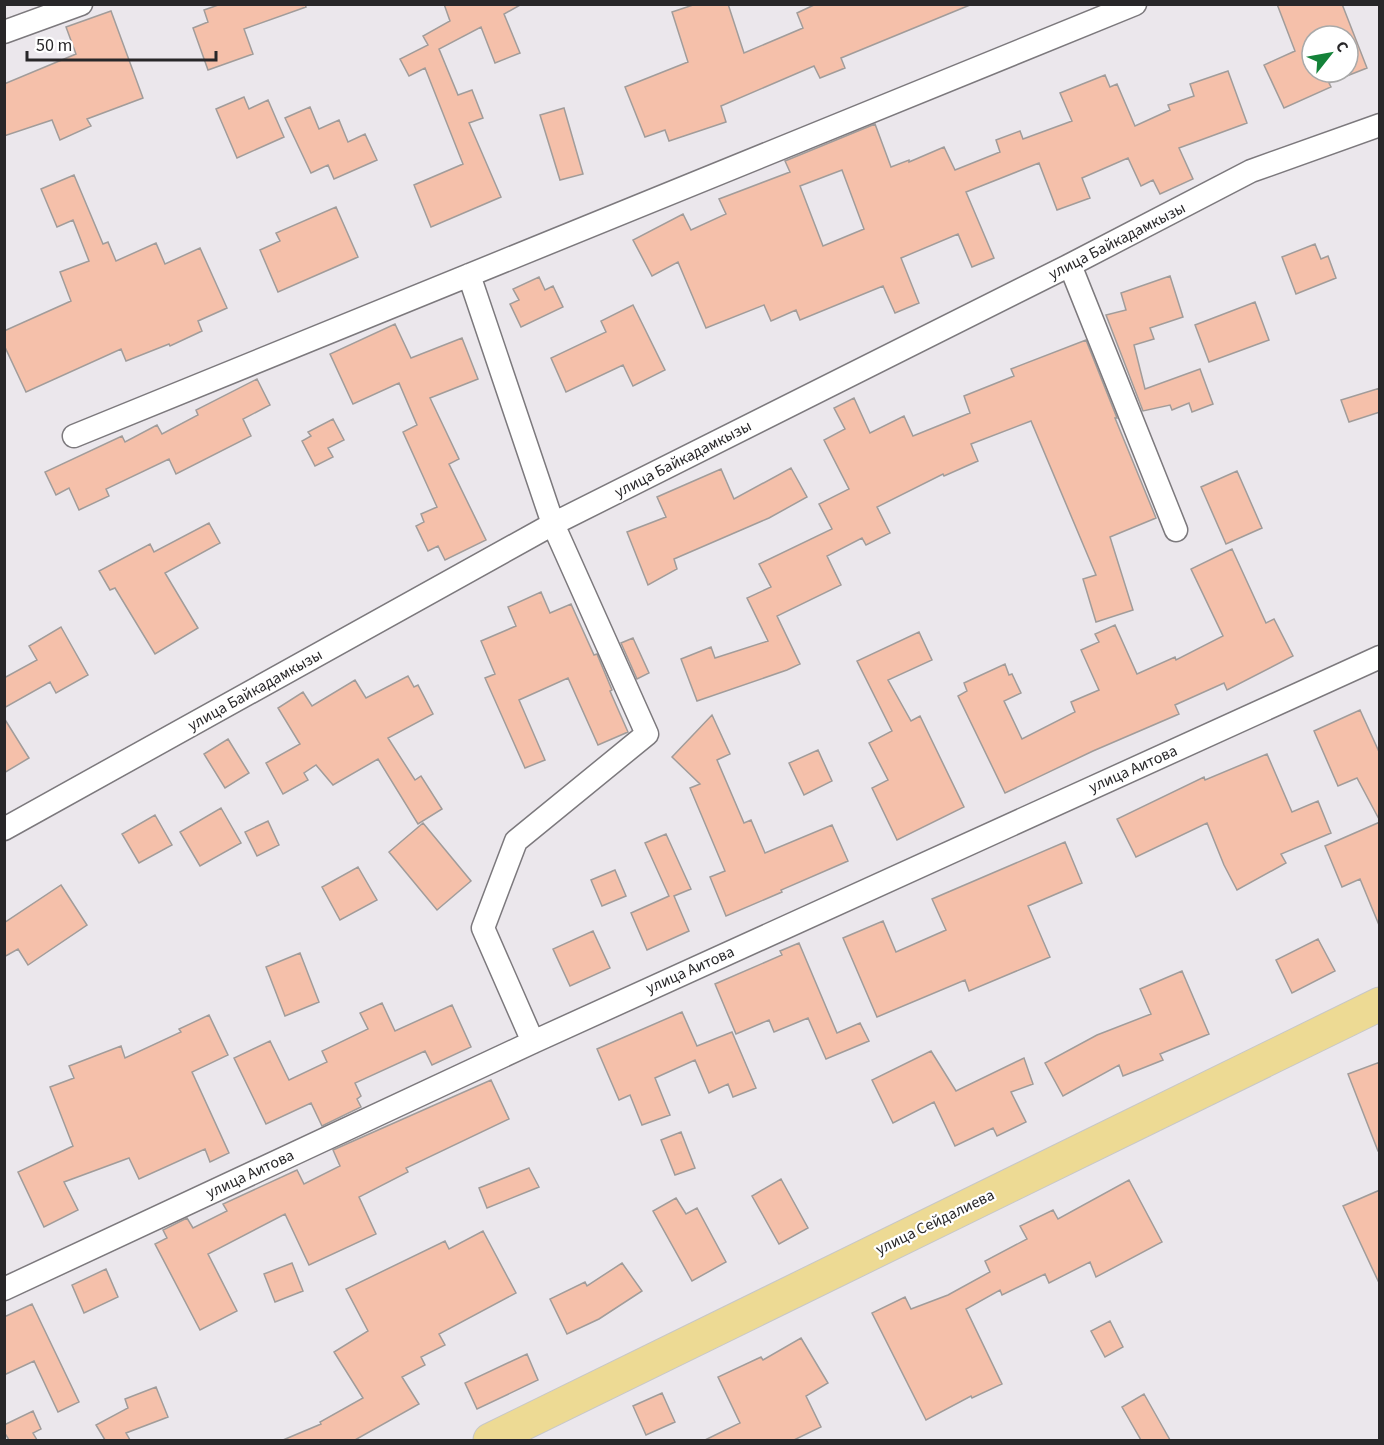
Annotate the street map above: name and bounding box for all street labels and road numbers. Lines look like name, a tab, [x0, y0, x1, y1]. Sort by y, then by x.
street label: улица Байкадамкызы	[1045, 197, 1189, 285]
street label: улица Байкадамкызы	[611, 415, 755, 503]
street label: улица Байкадамкызы	[184, 644, 326, 736]
street label: улица Аитова	[1085, 740, 1181, 798]
street label: улица Аитова	[642, 941, 738, 999]
street label: улица Аитова	[202, 1144, 298, 1204]
street label: улица Сейдалиева	[872, 1184, 998, 1260]

